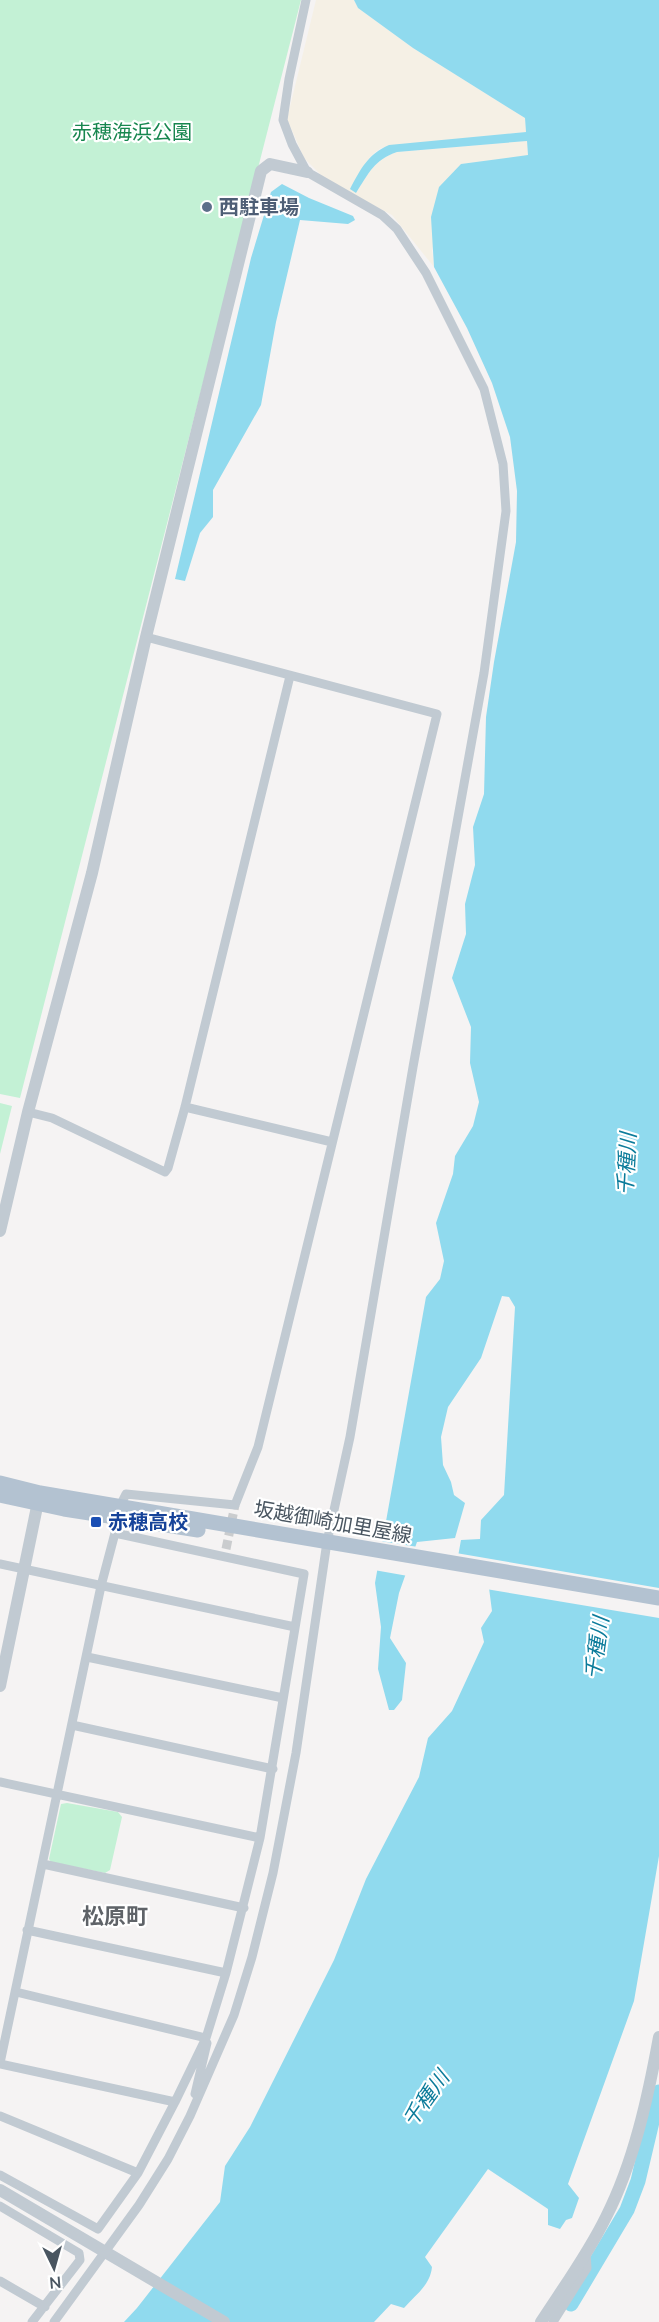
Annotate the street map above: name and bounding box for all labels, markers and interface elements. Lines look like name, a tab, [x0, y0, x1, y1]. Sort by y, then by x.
park label: 赤穂海浜公園	[72, 119, 192, 146]
place label: 西駐車場	[219, 194, 299, 221]
marker: 西駐車場	[200, 200, 214, 214]
water label: 千種川	[611, 1130, 643, 1196]
street label: 坂越御崎加里屋線	[252, 1495, 414, 1550]
place label: 赤穂高校	[108, 1509, 188, 1536]
marker: 赤穂高校	[89, 1515, 103, 1529]
water label: 千種川	[579, 1613, 616, 1681]
district label: 松原町	[82, 1902, 148, 1932]
water label: 千種川	[396, 2064, 457, 2133]
north arrow	[24, 2238, 84, 2298]
text: N	[48, 2270, 62, 2293]

